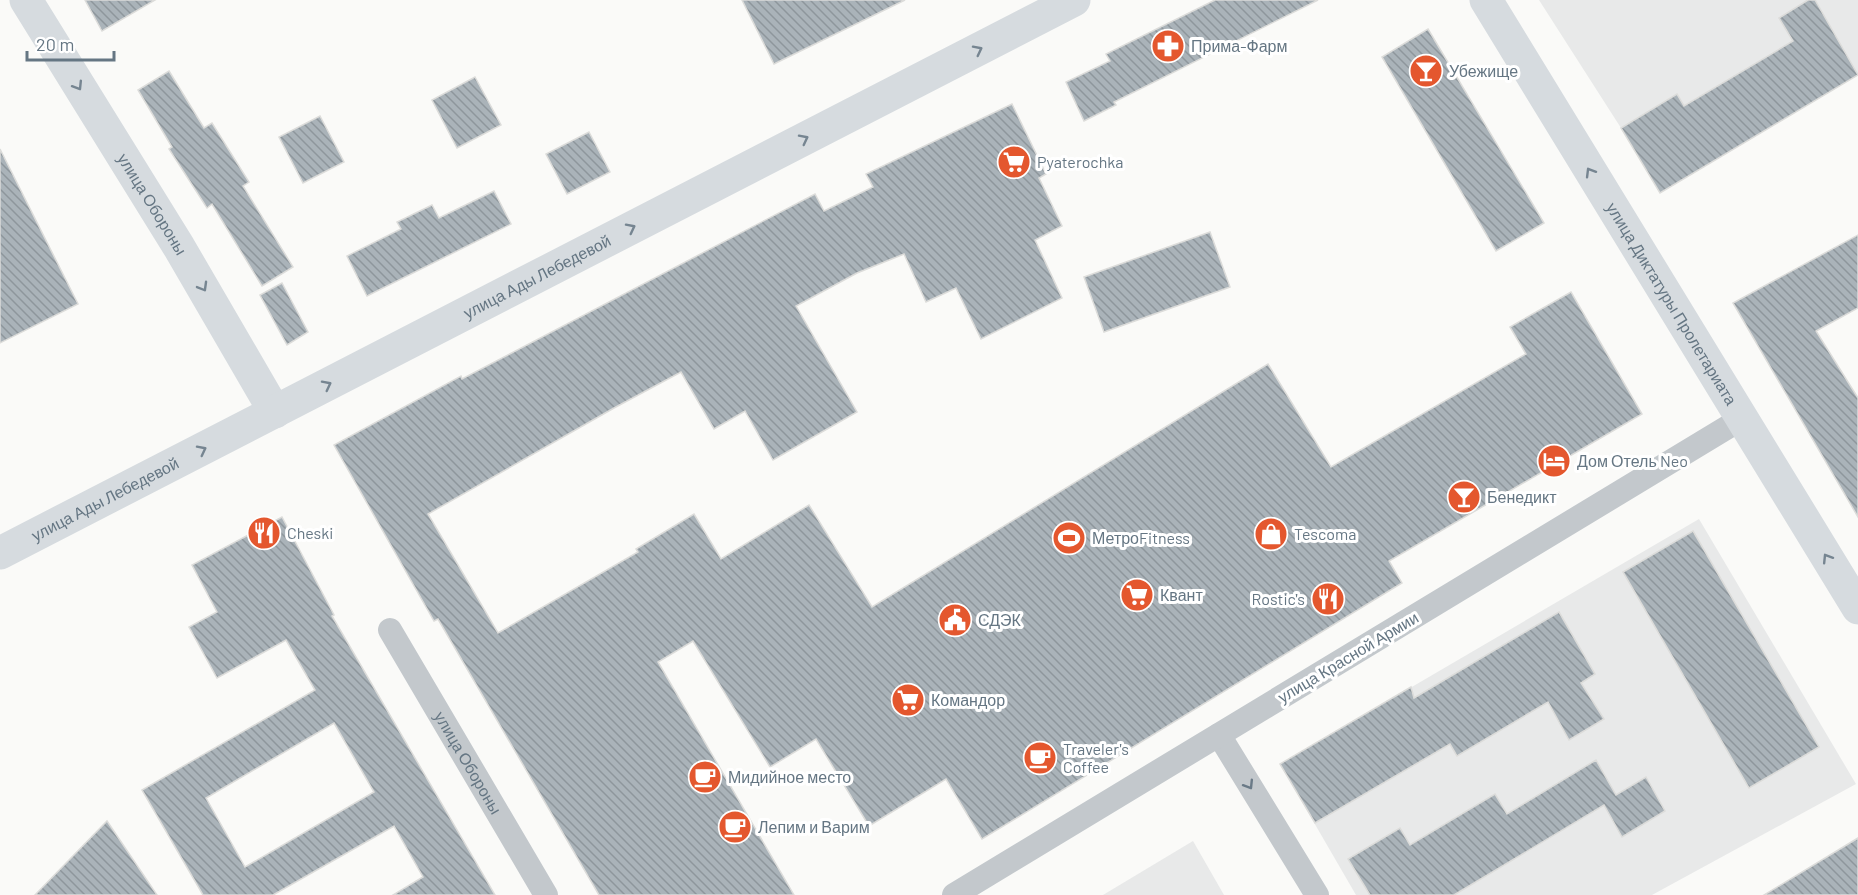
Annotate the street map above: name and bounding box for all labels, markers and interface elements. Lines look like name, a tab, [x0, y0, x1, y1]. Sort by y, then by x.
scale bar	[27, 24, 114, 62]
pharmacy icon: Прима-Фарм	[1150, 28, 1186, 64]
text: 20 m	[36, 33, 74, 55]
place label: Прима-Фарм	[1191, 36, 1288, 55]
one-way arrow	[971, 45, 982, 57]
bar icon: Убежище	[1408, 53, 1444, 89]
place label: Убежище	[1449, 61, 1518, 80]
one-way arrow	[71, 80, 83, 90]
one-way arrow	[798, 135, 809, 146]
supermarket icon: Pyaterochka	[996, 144, 1032, 180]
street label: улица Обороны	[114, 149, 191, 258]
place label: Pyaterochka	[1037, 152, 1123, 171]
one-way arrow	[1586, 168, 1598, 178]
street label: улица Диктатуры Пролетариата	[1603, 199, 1741, 408]
one-way arrow	[625, 224, 635, 235]
street label: улица Ады Лебедевой	[460, 230, 614, 322]
one-way arrow	[196, 281, 207, 291]
one-way arrow	[321, 381, 331, 392]
hotel icon: Дом Отель Neo	[1536, 443, 1572, 479]
one-way arrow	[195, 446, 206, 457]
place label: Дом Отель Neo	[1577, 451, 1688, 470]
street label: улица Ады Лебедевой	[28, 453, 182, 544]
bar icon: Бенедикт	[1446, 479, 1482, 515]
place label: Бенедикт	[1487, 487, 1557, 506]
restaurant icon: Cheski	[246, 515, 282, 551]
shop icon: Tescoma	[1253, 516, 1289, 552]
sports icon: МетроFitness	[1051, 520, 1087, 556]
place label: Cheski	[287, 523, 333, 542]
place label: Tescoma	[1294, 524, 1356, 543]
place label: МетроFitness	[1092, 528, 1190, 547]
one-way arrow	[1823, 554, 1835, 564]
supermarket icon: Квант	[1119, 577, 1155, 613]
restaurant icon: Rostic's	[1310, 581, 1346, 617]
place label: Квант	[1160, 585, 1203, 604]
place label: Rostic's	[1251, 589, 1305, 608]
public building icon: СДЭК	[937, 602, 973, 638]
street label: улица Красной Армии	[1274, 607, 1421, 706]
place label: СДЭК	[978, 610, 1022, 629]
supermarket icon: Командор	[890, 682, 926, 718]
place label: Командор	[931, 690, 1005, 709]
street label: улица Обороны	[431, 708, 506, 817]
place label: Traveler's Coffee	[1063, 739, 1129, 776]
cafe icon: Traveler's Coffee	[1022, 740, 1058, 776]
cafe icon: Мидийное место	[687, 759, 723, 795]
place label: Мидийное место	[728, 767, 851, 786]
one-way arrow	[1242, 779, 1254, 789]
cafe icon: Лепим и Варим	[717, 809, 753, 845]
place label: Лепим и Варим	[758, 817, 870, 836]

